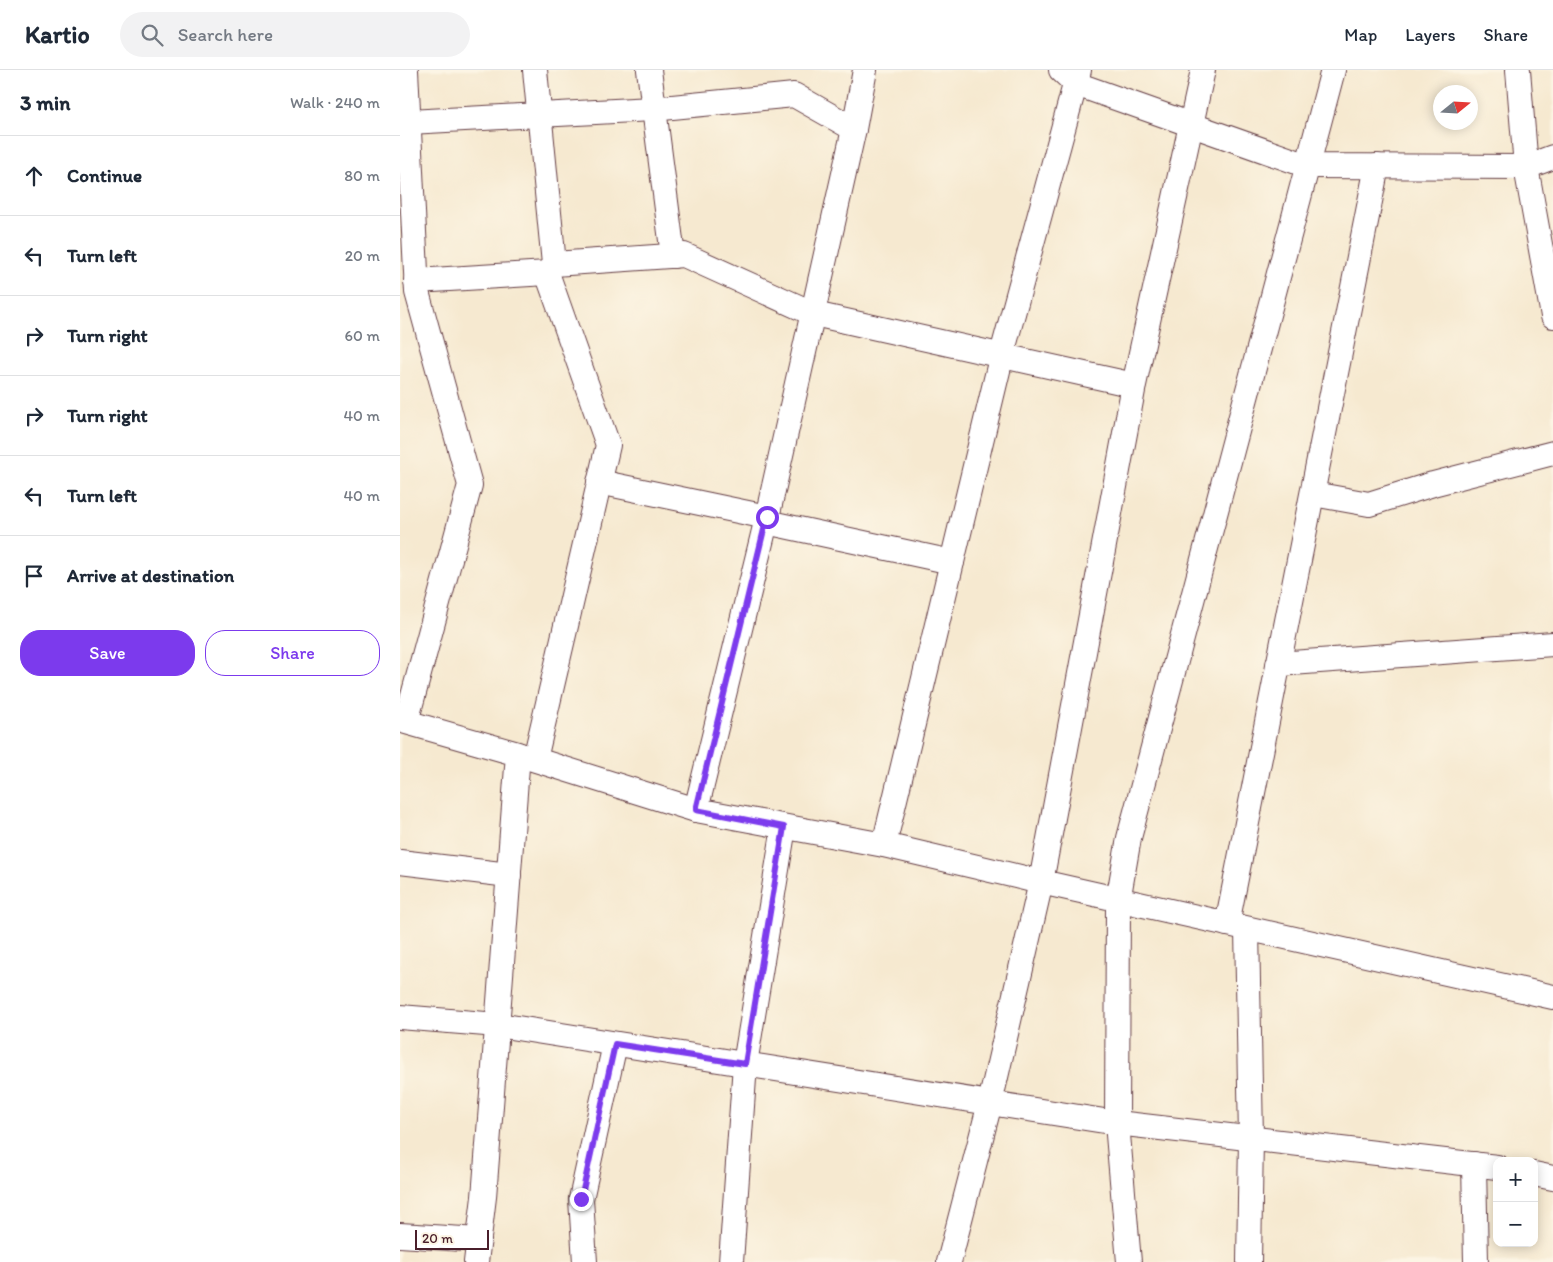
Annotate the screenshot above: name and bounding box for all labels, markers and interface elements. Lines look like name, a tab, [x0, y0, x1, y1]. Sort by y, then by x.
search box	[120, 12, 470, 57]
text: Kartio	[25, 20, 90, 49]
icon: search	[138, 21, 166, 49]
text: Search here	[178, 23, 273, 46]
text: Map	[1344, 24, 1377, 46]
text: Layers	[1405, 24, 1455, 46]
text: Share	[1483, 24, 1528, 46]
north arrow	[1433, 85, 1478, 130]
text: 3 min	[20, 90, 70, 115]
text: Walk · 240 m	[290, 93, 380, 112]
icon: ahead	[20, 162, 48, 190]
text: Continue	[67, 164, 142, 187]
text: 80 m	[344, 166, 380, 185]
icon: left	[20, 242, 48, 270]
text: Turn left	[67, 244, 137, 267]
text: 20 m	[345, 246, 380, 265]
icon: right	[20, 322, 48, 350]
text: Turn right	[67, 324, 148, 347]
text: 60 m	[345, 326, 380, 345]
icon: right	[20, 402, 48, 430]
text: Turn right	[67, 404, 148, 427]
text: 40 m	[343, 406, 380, 425]
icon: left	[20, 482, 48, 510]
text: Turn left	[67, 484, 137, 507]
text: 40 m	[343, 486, 380, 505]
route start	[756, 506, 779, 529]
icon: arrive	[20, 562, 48, 590]
text: Arrive at destination	[67, 564, 234, 587]
button: Save	[20, 630, 195, 676]
button: Share	[205, 630, 380, 676]
map controls	[1493, 1157, 1538, 1247]
button: +	[1493, 1157, 1538, 1202]
route end	[570, 1188, 593, 1211]
button: −	[1493, 1202, 1538, 1247]
scale bar	[415, 1227, 489, 1250]
text: 20 m	[422, 1230, 453, 1247]

